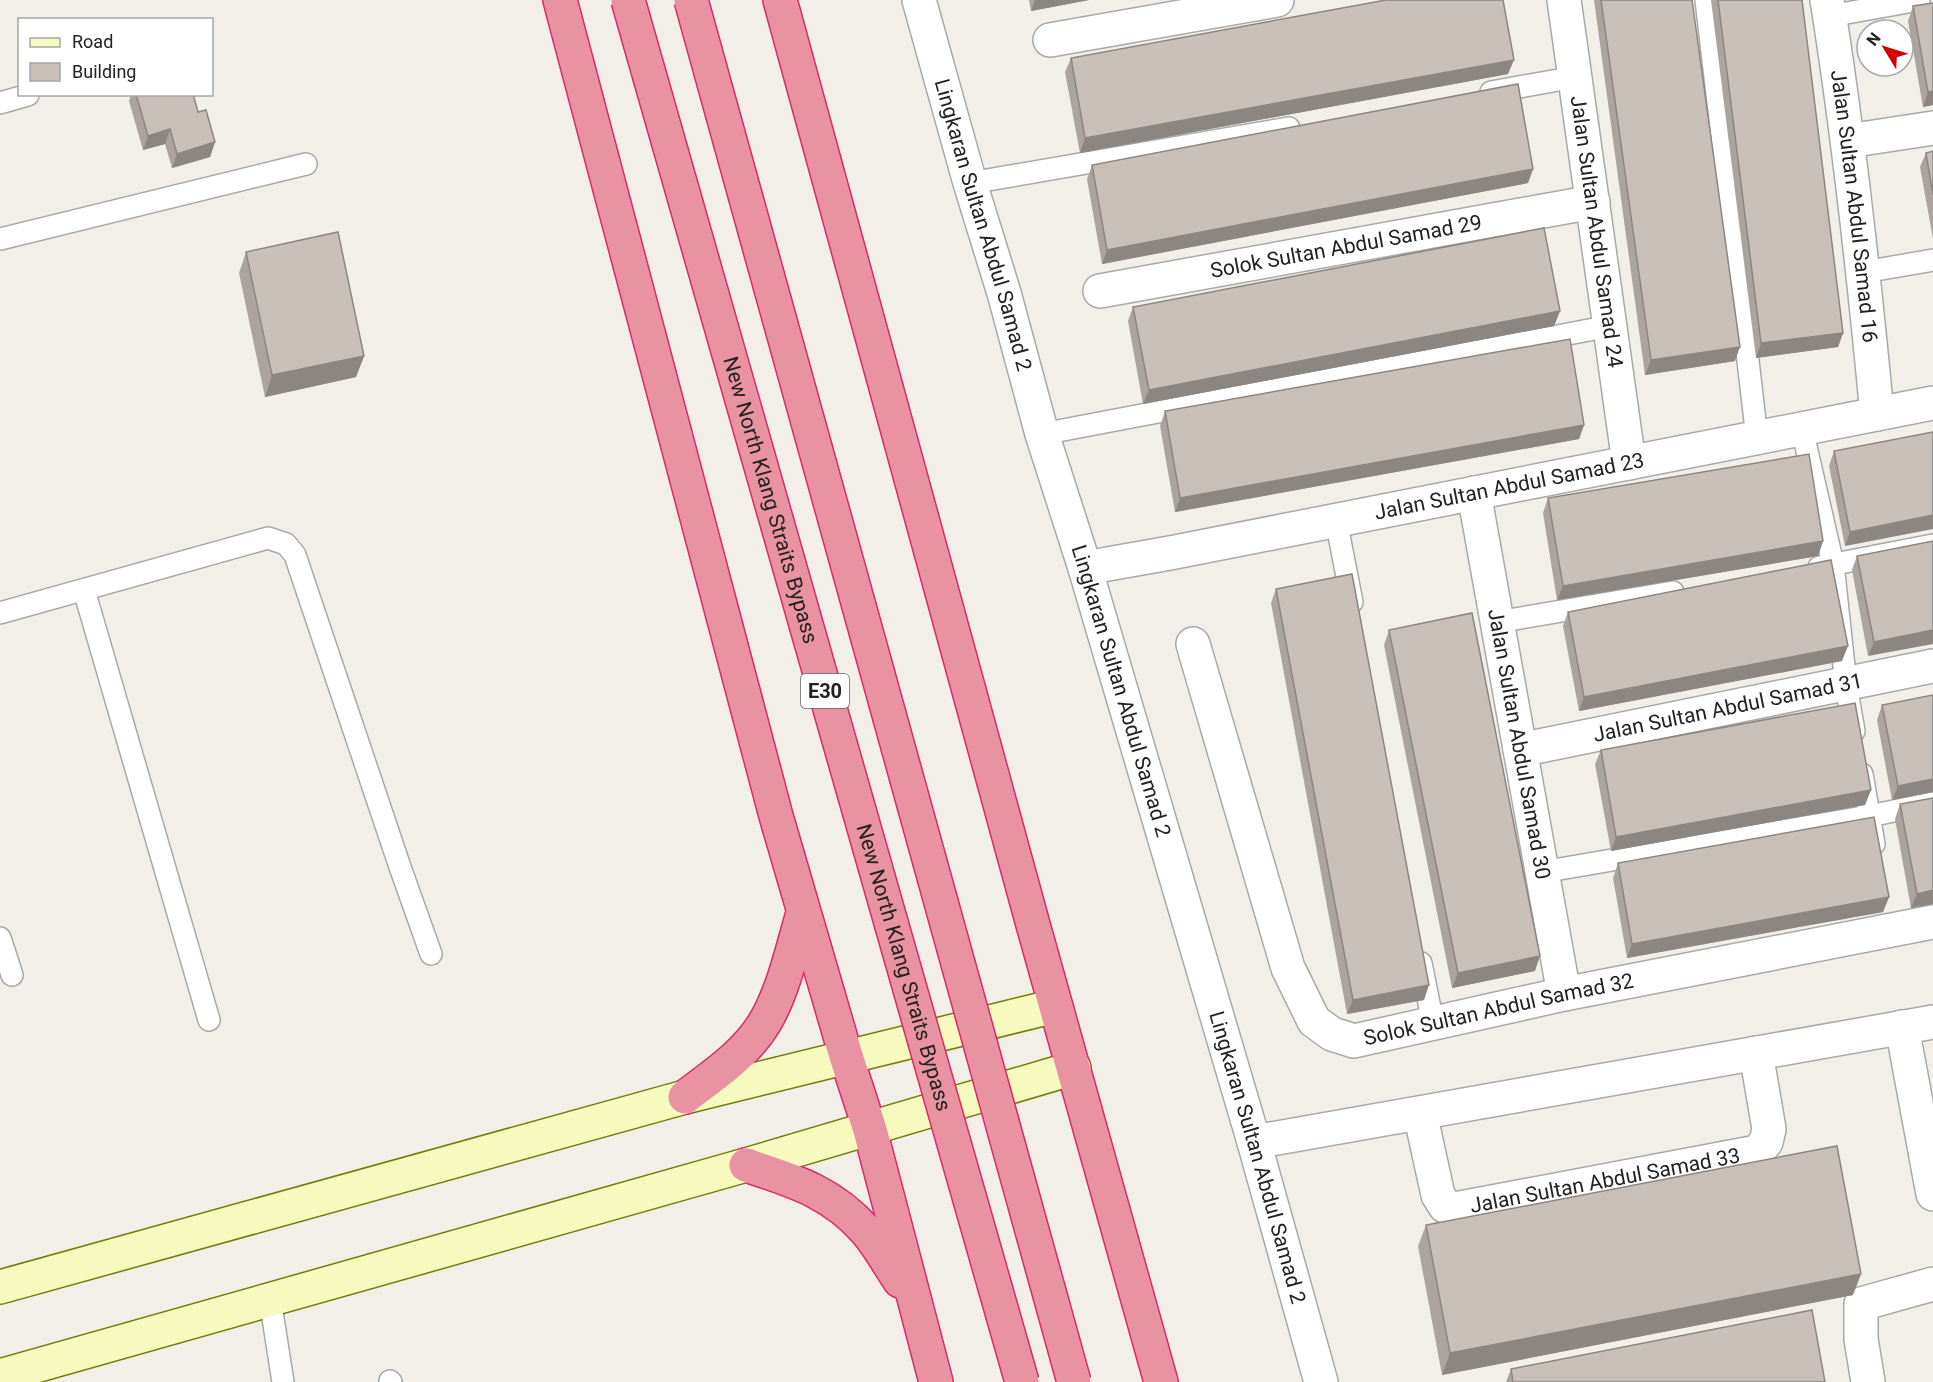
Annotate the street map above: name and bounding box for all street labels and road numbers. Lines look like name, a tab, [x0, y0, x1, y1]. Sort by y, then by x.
street label: Jalan Sultan Abdul Samad 16	[1826, 68, 1882, 344]
street label: Lingkaran Sultan Abdul Samad 2	[930, 76, 1037, 374]
street label: Jalan Sultan Abdul Samad 24	[1566, 94, 1628, 369]
street label: Solok Sultan Abdul Samad 29	[1208, 210, 1484, 283]
street label: New North Klang Straits Bypass	[718, 354, 823, 646]
street label: Jalan Sultan Abdul Samad 23	[1372, 448, 1646, 525]
street label: Lingkaran Sultan Abdul Samad 2	[1066, 542, 1176, 840]
street label: Jalan Sultan Abdul Samad 30	[1483, 607, 1555, 881]
street label: Jalan Sultan Abdul Samad 31	[1591, 669, 1865, 747]
road number: E30	[801, 674, 849, 708]
street label: New North Klang Straits Bypass	[852, 821, 956, 1114]
street label: Solok Sultan Abdul Samad 32	[1361, 969, 1636, 1050]
street label: Lingkaran Sultan Abdul Samad 2	[1204, 1008, 1311, 1307]
street label: Jalan Sultan Abdul Samad 33	[1468, 1143, 1742, 1218]

